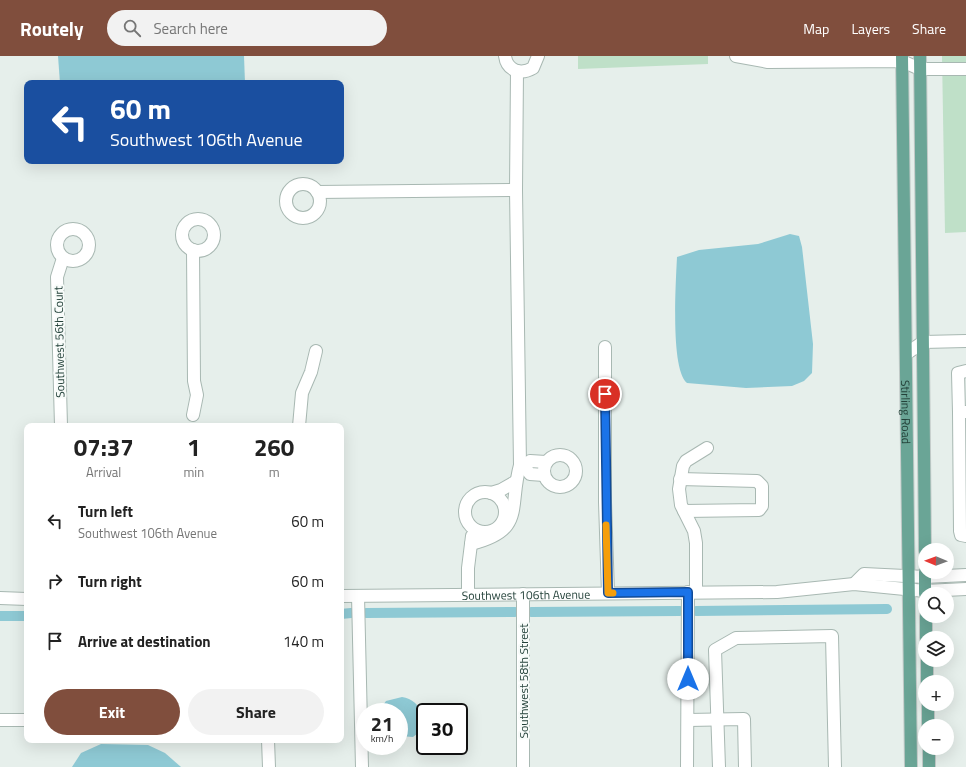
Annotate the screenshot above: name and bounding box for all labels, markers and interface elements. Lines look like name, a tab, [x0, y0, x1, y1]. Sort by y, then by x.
search box	[107, 10, 387, 46]
text: Routely	[20, 14, 83, 43]
icon: search	[121, 17, 143, 39]
text: Search here	[153, 17, 228, 40]
text: Map	[803, 18, 829, 39]
text: Layers	[851, 18, 890, 39]
text: Share	[912, 18, 946, 39]
text: 60 m	[110, 87, 171, 130]
icon: left	[44, 96, 96, 148]
text: Southwest 106th Avenue	[110, 126, 303, 153]
street label: Southwest 56th Court	[49, 285, 69, 398]
pin	[588, 377, 622, 411]
street label: Stirling Road	[897, 380, 916, 444]
icon: arrive	[594, 383, 616, 405]
text: 07:37	[74, 429, 134, 465]
text: 1	[187, 429, 201, 465]
text: 260	[254, 429, 294, 465]
text: Arrival	[86, 462, 121, 482]
text: min	[183, 462, 204, 482]
text: m	[269, 462, 280, 482]
text: Turn left	[78, 500, 133, 523]
icon: left	[44, 510, 66, 532]
text: 60 m	[291, 510, 324, 533]
text: Southwest 106th Avenue	[78, 523, 217, 543]
north arrow	[918, 543, 954, 579]
map controls	[918, 543, 954, 755]
icon: right	[44, 570, 66, 592]
text: Turn right	[78, 570, 142, 593]
text: 60 m	[291, 570, 324, 593]
street label: Southwest 106th Avenue	[462, 584, 590, 604]
button: search	[918, 587, 954, 623]
street label: Southwest 58th Street	[514, 623, 533, 739]
icon: arrive	[44, 630, 66, 652]
text: Arrive at destination	[78, 630, 211, 653]
text: 140 m	[283, 630, 324, 653]
button: layers	[918, 631, 954, 667]
position arrow	[667, 658, 709, 700]
button: +	[918, 675, 954, 711]
button: Exit	[44, 689, 180, 735]
button: Share	[188, 689, 324, 735]
speed limit sign: 30	[416, 703, 468, 755]
text: 21	[371, 708, 393, 739]
button: −	[918, 719, 954, 755]
text: km/h	[371, 731, 393, 746]

